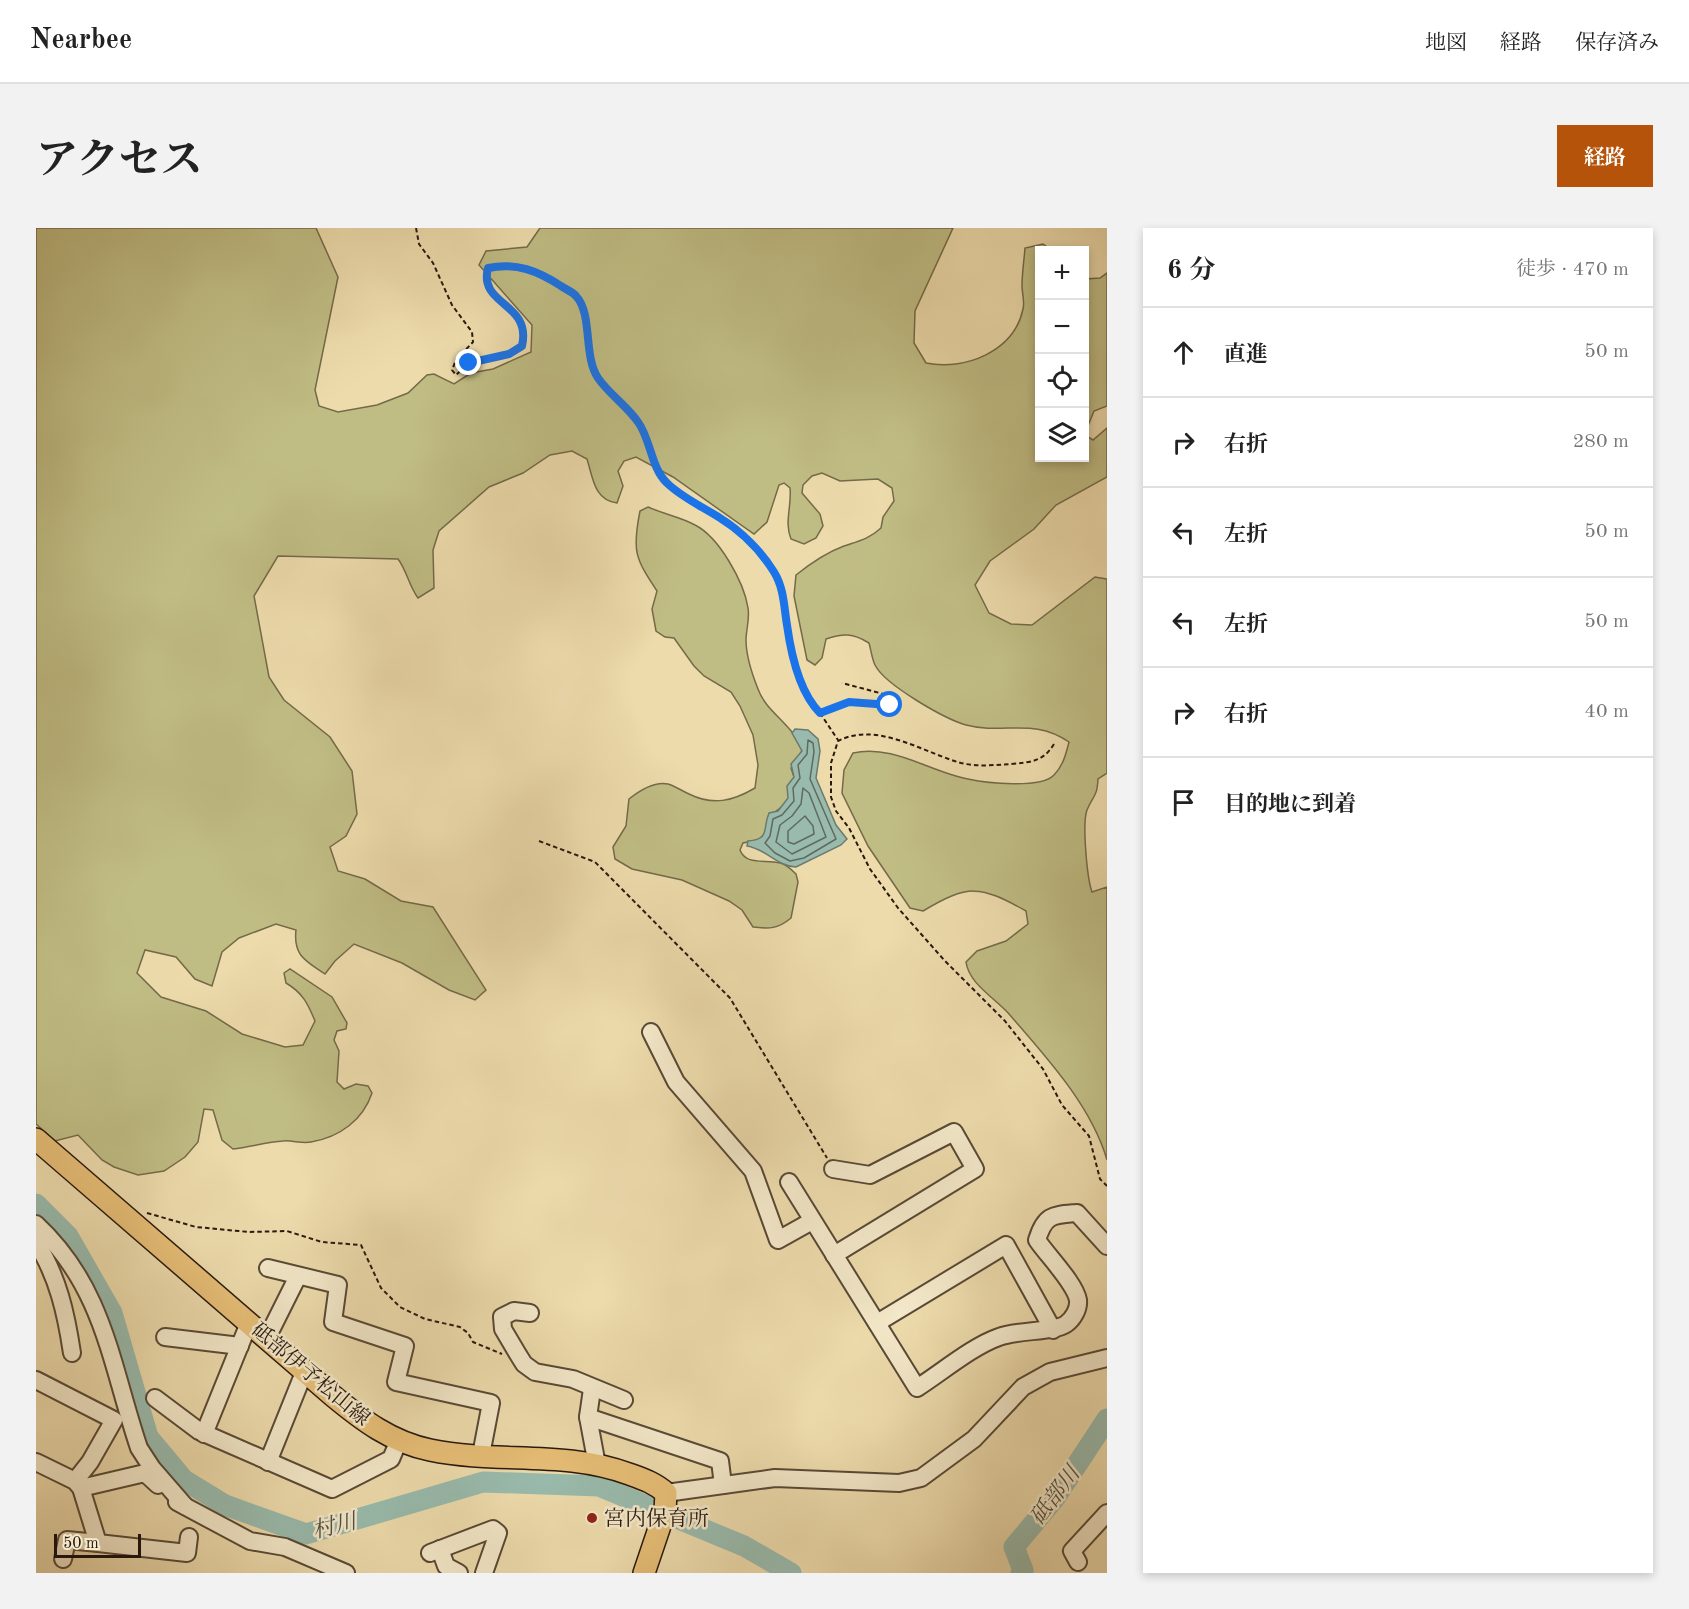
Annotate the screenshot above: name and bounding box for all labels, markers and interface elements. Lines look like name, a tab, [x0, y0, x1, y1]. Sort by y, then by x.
text: Nearbee	[30, 27, 132, 55]
text: 地図	[1425, 33, 1467, 54]
text: 経路	[1500, 33, 1542, 54]
text: 保存済み	[1575, 33, 1659, 54]
button: 経路	[1557, 125, 1653, 187]
text: アクセス	[36, 141, 203, 183]
map controls	[1035, 246, 1089, 462]
button: +	[1035, 246, 1089, 300]
text: 6 分	[1167, 258, 1215, 284]
text: 徒歩 · 470 m	[1516, 260, 1629, 280]
button: −	[1035, 300, 1089, 354]
icon: ahead	[1167, 336, 1200, 369]
text: 50 m	[1584, 342, 1629, 362]
text: 直進	[1224, 344, 1268, 366]
route end	[455, 349, 481, 375]
button: locate	[1035, 354, 1089, 408]
button: layers	[1035, 408, 1089, 462]
icon: right	[1167, 426, 1200, 459]
text: 280 m	[1573, 432, 1629, 452]
text: 右折	[1224, 434, 1268, 456]
icon: left	[1167, 516, 1200, 549]
text: 50 m	[1584, 522, 1629, 542]
text: 左折	[1224, 524, 1268, 546]
icon: left	[1167, 606, 1200, 639]
text: 50 m	[1584, 612, 1629, 632]
text: 左折	[1224, 614, 1268, 636]
route start	[876, 691, 902, 717]
icon: right	[1167, 696, 1200, 729]
text: 40 m	[1584, 702, 1629, 722]
text: 右折	[1224, 704, 1268, 726]
icon: arrive	[1167, 786, 1200, 819]
text: 目的地に到着	[1224, 794, 1356, 816]
street label: 砥部伊予松山線	[247, 1318, 374, 1430]
water label: 砥部川	[1025, 1460, 1085, 1529]
place label: 宮内保育所	[604, 1507, 709, 1530]
water label: 村川	[310, 1509, 360, 1543]
marker: 宮内保育所	[585, 1511, 599, 1525]
scale bar	[54, 1531, 141, 1558]
text: 50 m	[63, 1536, 99, 1552]

